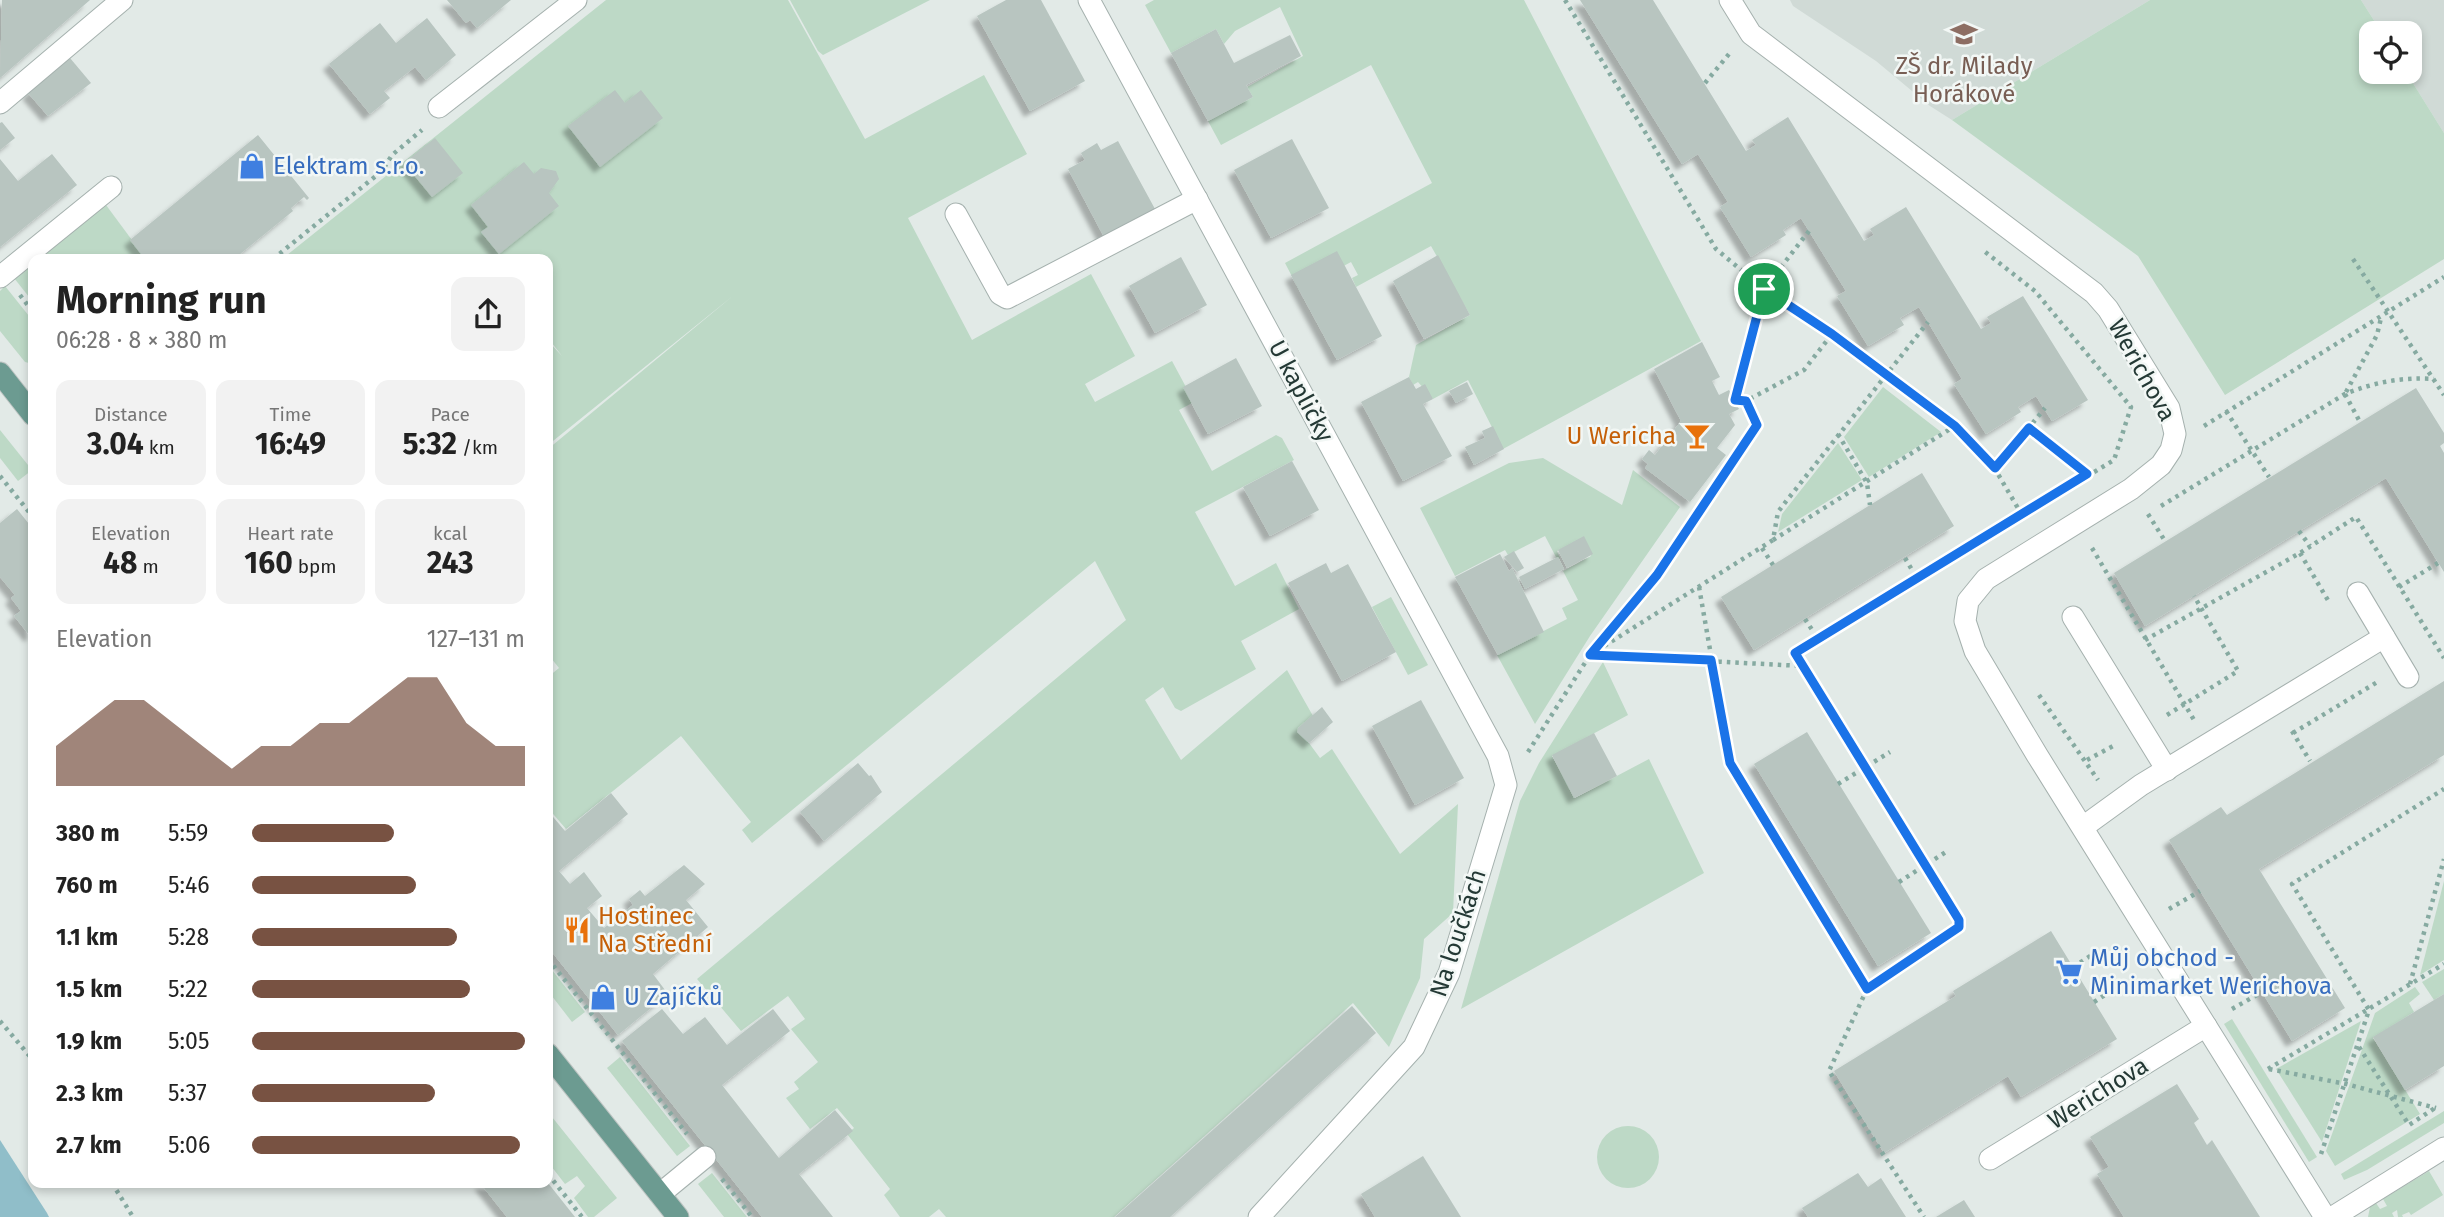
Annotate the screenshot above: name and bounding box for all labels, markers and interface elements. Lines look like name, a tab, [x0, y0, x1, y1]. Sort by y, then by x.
school or university icon: ZŠ dr. Milady Horákové	[1949, 19, 1979, 49]
map controls	[2359, 21, 2422, 84]
button: locate	[2359, 21, 2422, 84]
place label: ZŠ dr. Milady Horákové	[1896, 51, 2033, 108]
shop icon: Elektram s.r.o.	[237, 151, 267, 181]
place label: Elektram s.r.o.	[273, 152, 424, 180]
pin	[1734, 259, 1794, 319]
icon: arrive	[1745, 270, 1783, 308]
text: Morning run	[56, 277, 267, 323]
button: share	[451, 277, 525, 351]
street label: Werichova	[2102, 314, 2182, 426]
text: 06:28 · 8 × 380 m	[56, 326, 228, 354]
street label: U kapličky	[1263, 335, 1339, 447]
text: Distance	[94, 403, 168, 426]
text: Time	[270, 403, 311, 426]
text: Pace	[430, 403, 470, 426]
bar icon: U Wericha	[1682, 421, 1712, 451]
place label: U Wericha	[1566, 422, 1676, 450]
text: 3.04	[87, 426, 144, 462]
text: 16:49	[255, 426, 326, 462]
text: 5:32	[402, 426, 457, 462]
text: km	[144, 436, 175, 459]
text: /km	[457, 436, 498, 459]
text: Elevation	[91, 522, 171, 545]
text: Heart rate	[247, 522, 334, 545]
text: kcal	[433, 522, 467, 545]
text: 48	[103, 545, 137, 581]
text: 160	[244, 545, 293, 581]
text: 243	[427, 545, 474, 581]
text: m	[137, 555, 159, 578]
text: bpm	[293, 555, 337, 578]
text: Elevation	[56, 625, 152, 653]
text: 127–131 m	[427, 625, 525, 653]
text: 380 m	[56, 819, 120, 847]
text: 5:59	[168, 819, 208, 847]
street label: Na loučkách	[1424, 866, 1492, 1000]
text: 760 m	[56, 871, 118, 899]
text: 5:46	[168, 871, 209, 899]
place label: Hostinec Na Střední	[598, 902, 713, 958]
restaurant icon: Hostinec Na Střední	[562, 915, 592, 945]
text: 1.1 km	[56, 923, 118, 951]
text: 5:28	[168, 923, 209, 951]
place label: Můj obchod - Minimarket Werichova	[2090, 944, 2332, 1000]
supermarket icon: Můj obchod - Minimarket Werichova	[2054, 957, 2084, 987]
text: 1.5 km	[56, 975, 122, 1003]
text: 5:22	[168, 975, 208, 1003]
shop icon: U Zajíčků	[588, 982, 618, 1012]
place label: U Zajíčků	[624, 983, 723, 1011]
text: 1.9 km	[56, 1027, 122, 1055]
text: 5:05	[168, 1027, 209, 1055]
street label: Werichova	[2043, 1051, 2153, 1135]
text: 2.3 km	[56, 1079, 123, 1107]
text: 5:37	[168, 1079, 207, 1107]
text: 2.7 km	[56, 1131, 122, 1159]
text: 5:06	[168, 1131, 210, 1159]

